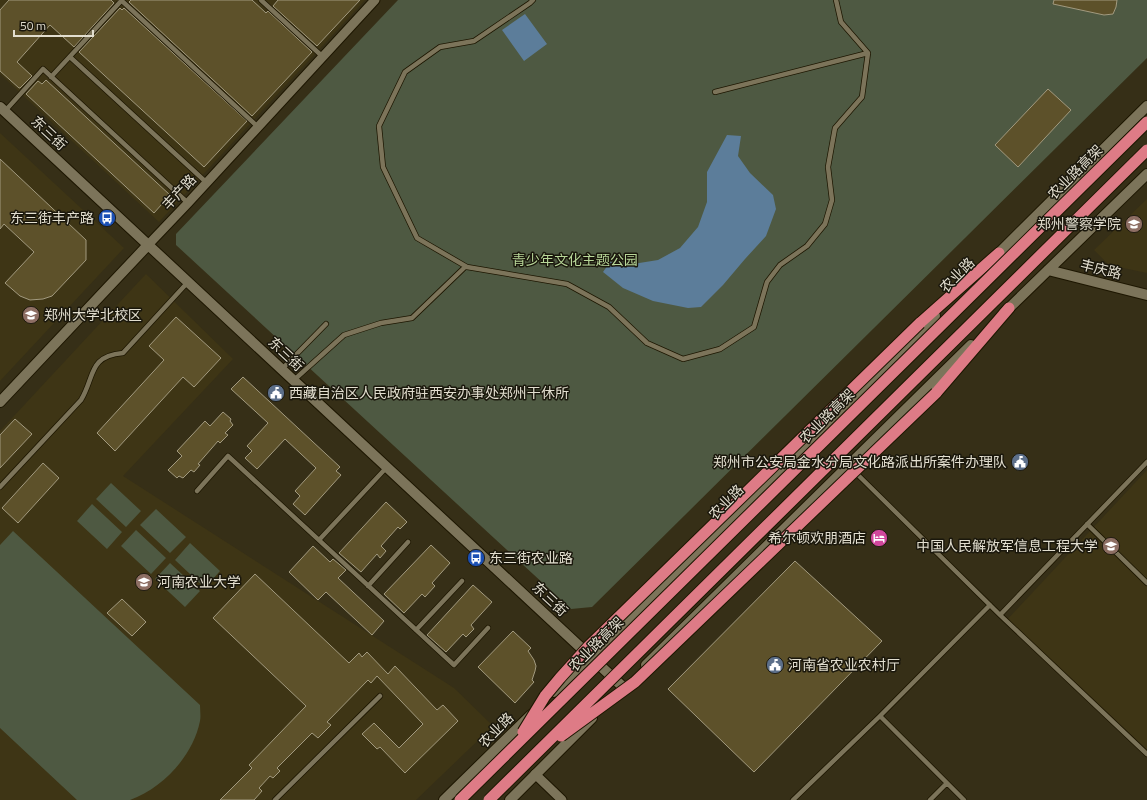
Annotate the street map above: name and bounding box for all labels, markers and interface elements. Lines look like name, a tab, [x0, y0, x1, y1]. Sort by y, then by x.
scale bar	[14, 12, 93, 38]
text: 50 m	[20, 16, 46, 35]
street label: 东三街	[27, 111, 72, 155]
street label: 农业路高架	[1042, 139, 1107, 204]
street label: 丰产路	[157, 169, 201, 214]
place label: 东三街丰产路	[10, 207, 94, 228]
bus stop icon: 东三街丰产路	[97, 208, 117, 228]
place label: 郑州警察学院	[1037, 213, 1121, 234]
school or university icon: 郑州警察学院	[1124, 214, 1144, 234]
park label: 青少年文化主题公园	[512, 249, 638, 270]
street label: 农业路	[934, 252, 979, 297]
street label: 丰庆路	[1078, 253, 1124, 284]
place label: 郑州大学北校区	[44, 304, 142, 325]
school or university icon: 郑州大学北校区	[21, 305, 41, 325]
street label: 东三街	[264, 332, 309, 376]
place label: 西藏自治区人民政府驻西安办事处郑州干休所	[289, 382, 569, 403]
public building icon: 西藏自治区人民政府驻西安办事处郑州干休所	[266, 383, 286, 403]
street label: 农业路高架	[794, 383, 859, 448]
place label: 郑州市公安局金水分局文化路派出所案件办理队	[713, 451, 1007, 472]
public building icon: 郑州市公安局金水分局文化路派出所案件办理队	[1010, 452, 1030, 472]
street label: 农业路	[703, 479, 748, 524]
place label: 希尔顿欢朋酒店	[768, 527, 866, 548]
hotel icon: 希尔顿欢朋酒店	[869, 528, 889, 548]
place label: 中国人民解放军信息工程大学	[916, 535, 1098, 556]
school or university icon: 中国人民解放军信息工程大学	[1101, 536, 1121, 556]
place label: 东三街农业路	[489, 547, 573, 568]
bus stop icon: 东三街农业路	[466, 548, 486, 568]
place label: 河南农业大学	[157, 571, 241, 592]
school or university icon: 河南农业大学	[134, 572, 154, 592]
street label: 东三街	[528, 577, 573, 621]
street label: 农业路高架	[563, 611, 628, 676]
place label: 河南省农业农村厅	[788, 654, 900, 675]
public building icon: 河南省农业农村厅	[765, 655, 785, 675]
street label: 农业路	[473, 707, 518, 752]

